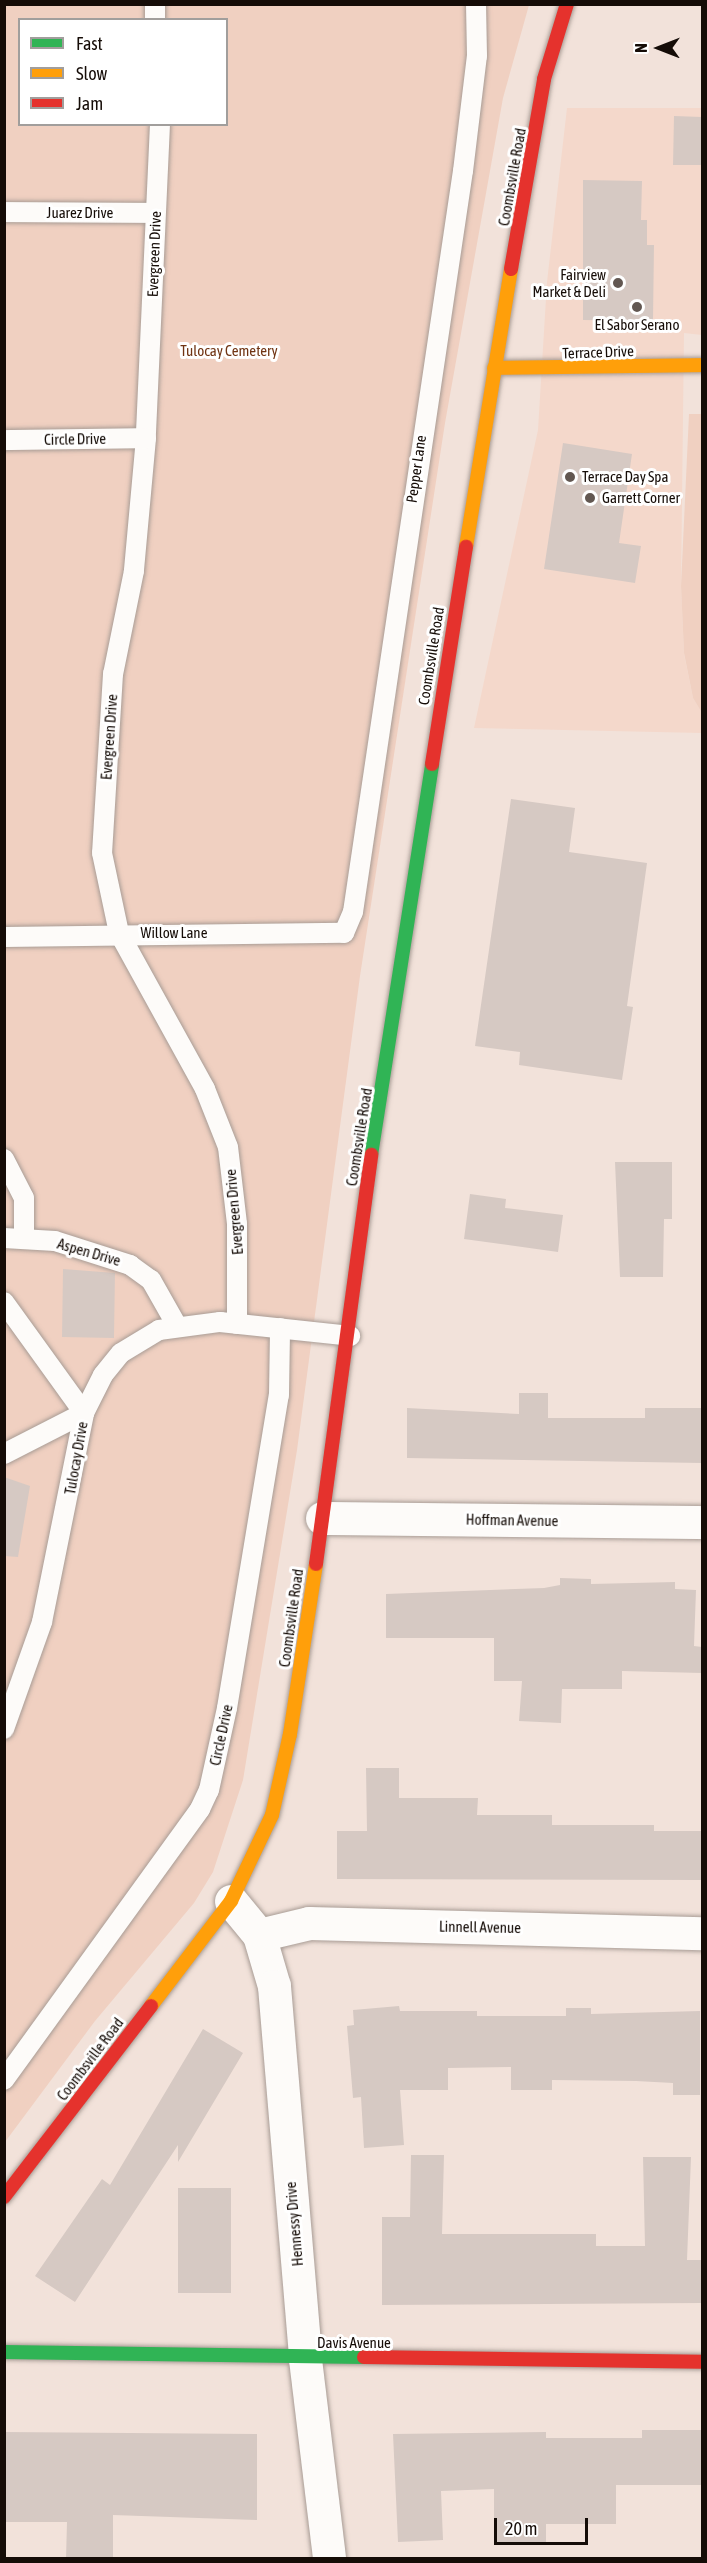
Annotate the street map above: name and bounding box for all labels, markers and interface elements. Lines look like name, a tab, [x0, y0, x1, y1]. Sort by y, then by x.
legend	[18, 18, 228, 126]
north arrow	[629, 18, 689, 78]
text: Fast	[76, 33, 103, 54]
text: N	[632, 43, 650, 53]
text: Slow	[76, 63, 107, 84]
text: Jam	[76, 93, 103, 114]
street label: Coombsville Road	[495, 127, 529, 227]
street label: Juarez Drive	[47, 204, 113, 222]
street label: Evergreen Drive	[144, 211, 164, 297]
place label: Fairview Market & Deli	[533, 265, 606, 300]
marker: Fairview Market & Deli	[611, 276, 625, 290]
marker: El Sabor Serano	[630, 300, 644, 314]
place label: El Sabor Serano	[595, 316, 679, 334]
park label: Tulocay Cemetery	[180, 342, 278, 360]
street label: Terrace Drive	[562, 342, 634, 362]
street label: Circle Drive	[44, 429, 106, 449]
street label: Pepper Lane	[402, 434, 430, 504]
place label: Terrace Day Spa	[582, 468, 668, 486]
marker: Terrace Day Spa	[563, 470, 577, 484]
place label: Garrett Corner	[602, 489, 680, 507]
marker: Garrett Corner	[583, 491, 597, 505]
street label: Coombsville Road	[414, 606, 448, 706]
street label: Evergreen Drive	[97, 693, 121, 781]
street label: Willow Lane	[141, 924, 207, 942]
street label: Coombsville Road	[342, 1087, 376, 1187]
street label: Evergreen Drive	[221, 1168, 247, 1256]
street label: Aspen Drive	[55, 1234, 123, 1270]
street label: Tulocay Drive	[61, 1420, 91, 1496]
street label: Hoffman Avenue	[466, 1510, 558, 1530]
street label: Coombsville Road	[275, 1568, 307, 1668]
street label: Circle Drive	[206, 1703, 236, 1767]
street label: Linnell Avenue	[439, 1917, 521, 1937]
street label: Coombsville Road	[53, 2014, 127, 2104]
street label: Hennessy Drive	[281, 2181, 307, 2267]
street label: Davis Avenue	[317, 2334, 391, 2352]
scale bar	[497, 2506, 592, 2544]
text: 20 m	[505, 2518, 537, 2539]

